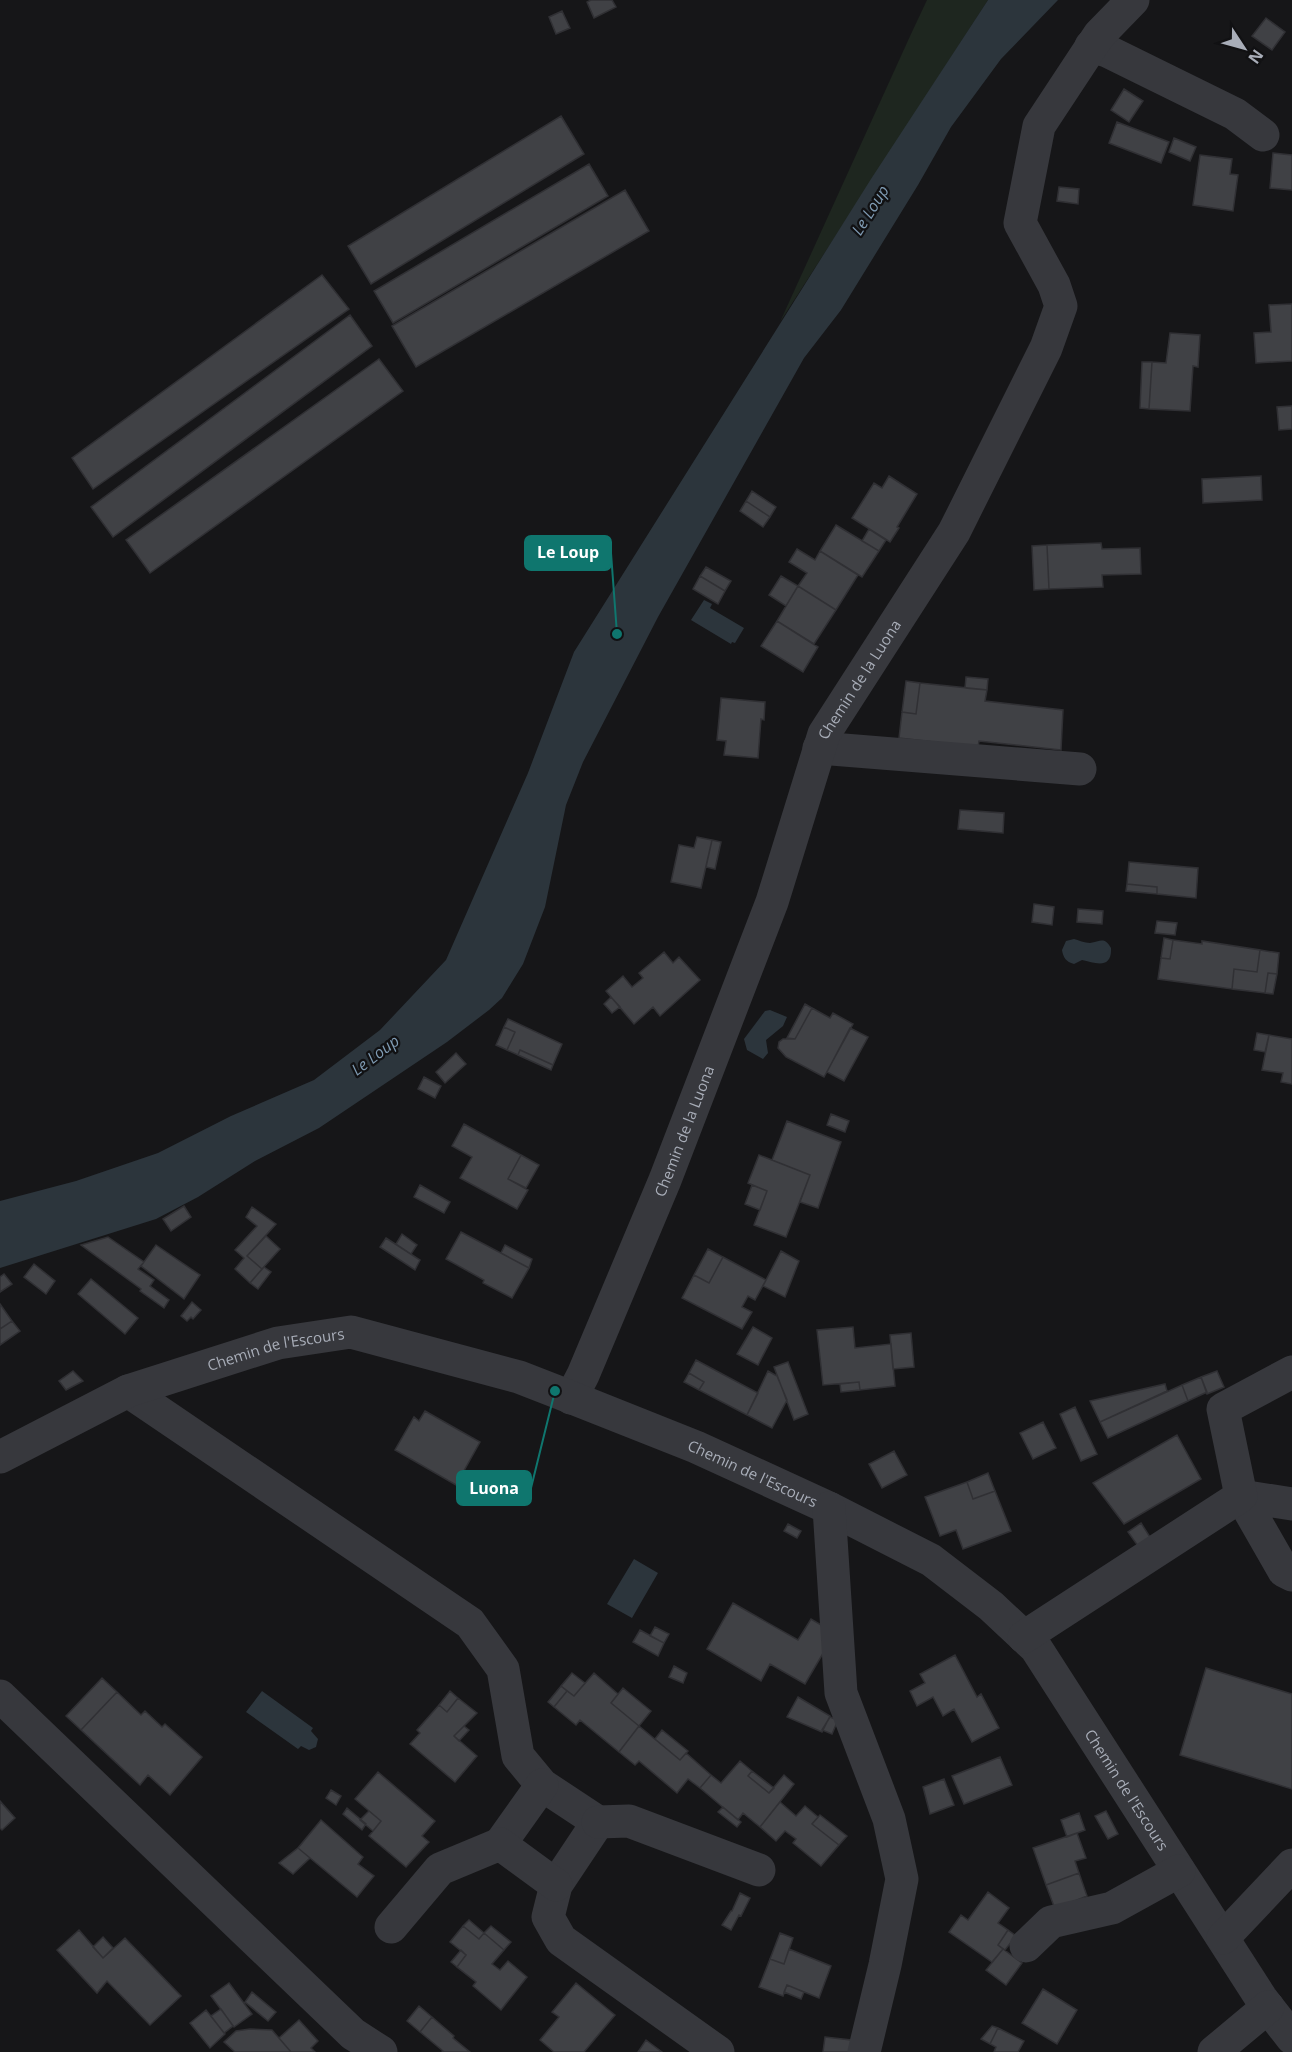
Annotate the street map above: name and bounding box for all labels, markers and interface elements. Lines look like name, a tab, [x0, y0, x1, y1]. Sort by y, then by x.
north arrow	[1214, 18, 1274, 78]
text: N	[1243, 45, 1269, 69]
water label: Le Loup	[846, 181, 894, 239]
callout: Le Loup	[525, 536, 611, 570]
text: Le Loup	[537, 541, 599, 563]
street label: Chemin de la Luona	[813, 616, 905, 742]
water label: Le Loup	[346, 1030, 404, 1080]
street label: Chemin de la Luona	[649, 1062, 718, 1200]
street label: Chemin de l'Escours	[205, 1323, 346, 1375]
street label: Chemin de l'Escours	[685, 1435, 821, 1511]
callout: Luona	[457, 1471, 531, 1505]
text: Luona	[469, 1477, 519, 1499]
street label: Chemin de l'Escours	[1081, 1725, 1174, 1854]

